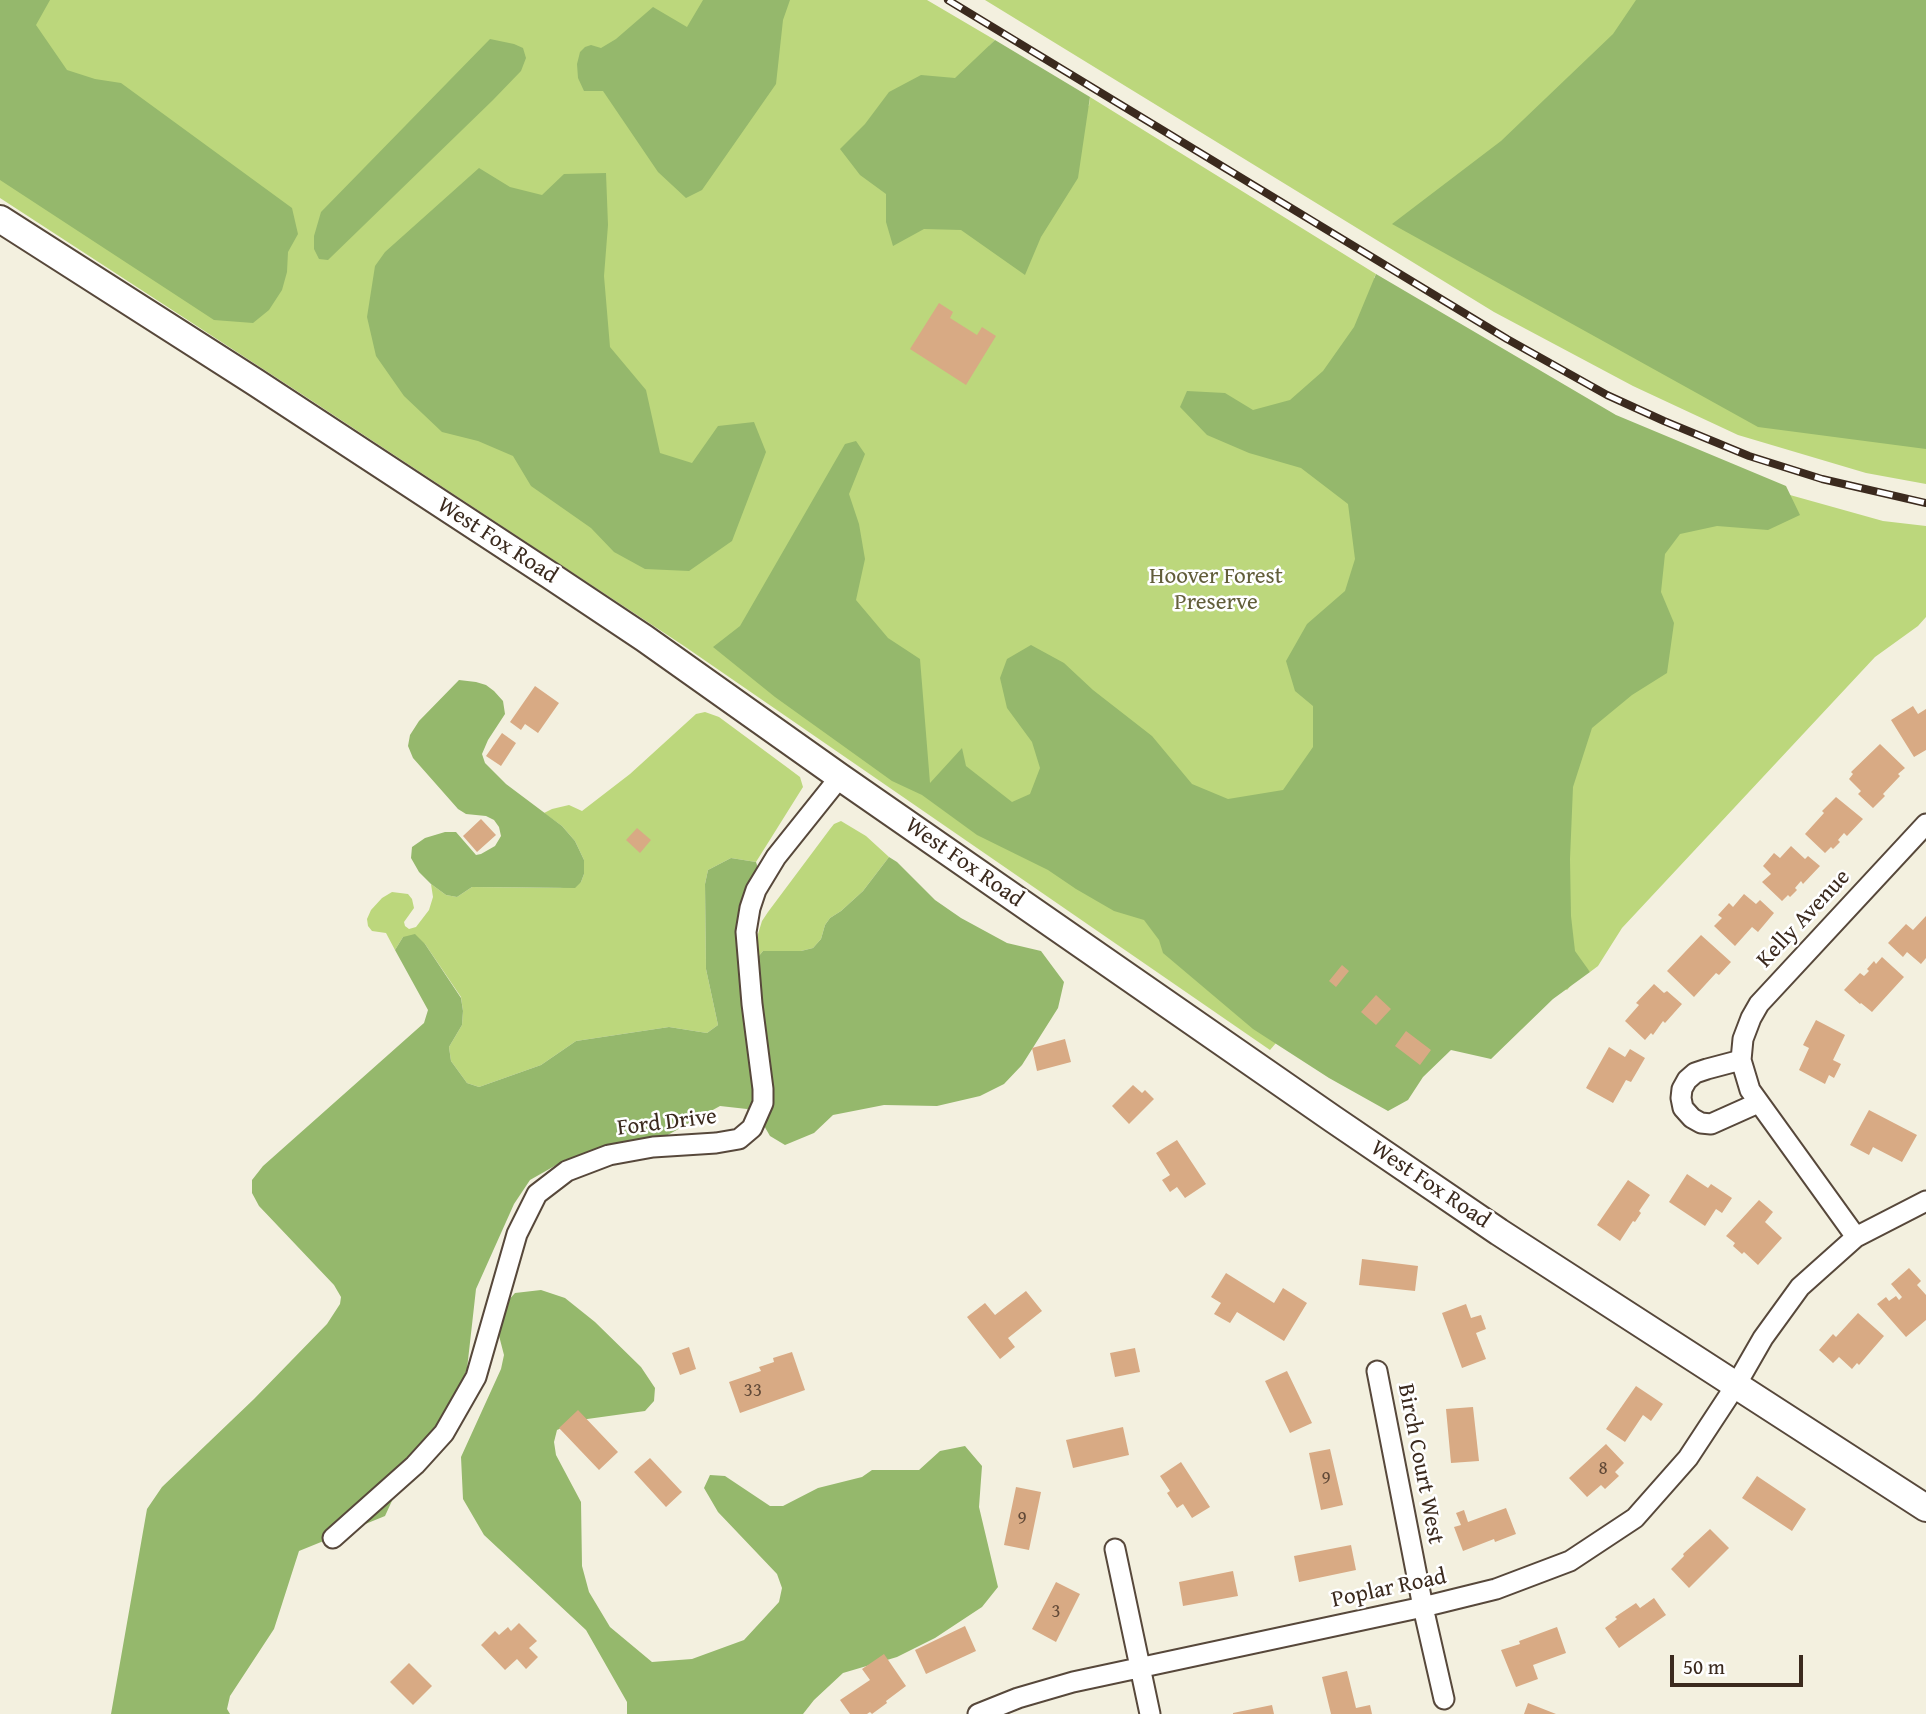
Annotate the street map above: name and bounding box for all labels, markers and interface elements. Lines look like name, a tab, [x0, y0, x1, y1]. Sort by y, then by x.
street label: West Fox Road	[432, 492, 562, 590]
park label: Hoover Forest Preserve	[1149, 563, 1283, 617]
street label: West Fox Road	[899, 812, 1029, 914]
street label: Kelly Avenue	[1751, 864, 1857, 974]
street label: Ford Drive	[616, 1103, 718, 1143]
street label: West Fox Road	[1365, 1135, 1495, 1235]
house number: 33	[744, 1380, 762, 1402]
street label: Birch Court West	[1391, 1382, 1449, 1546]
house number: 8	[1598, 1458, 1608, 1480]
house number: 9	[1321, 1468, 1331, 1490]
house number: 9	[1017, 1508, 1027, 1530]
street label: Poplar Road	[1329, 1563, 1449, 1615]
house number: 3	[1051, 1601, 1061, 1623]
scale bar	[1674, 1640, 1807, 1684]
text: 50 m	[1683, 1651, 1725, 1682]

